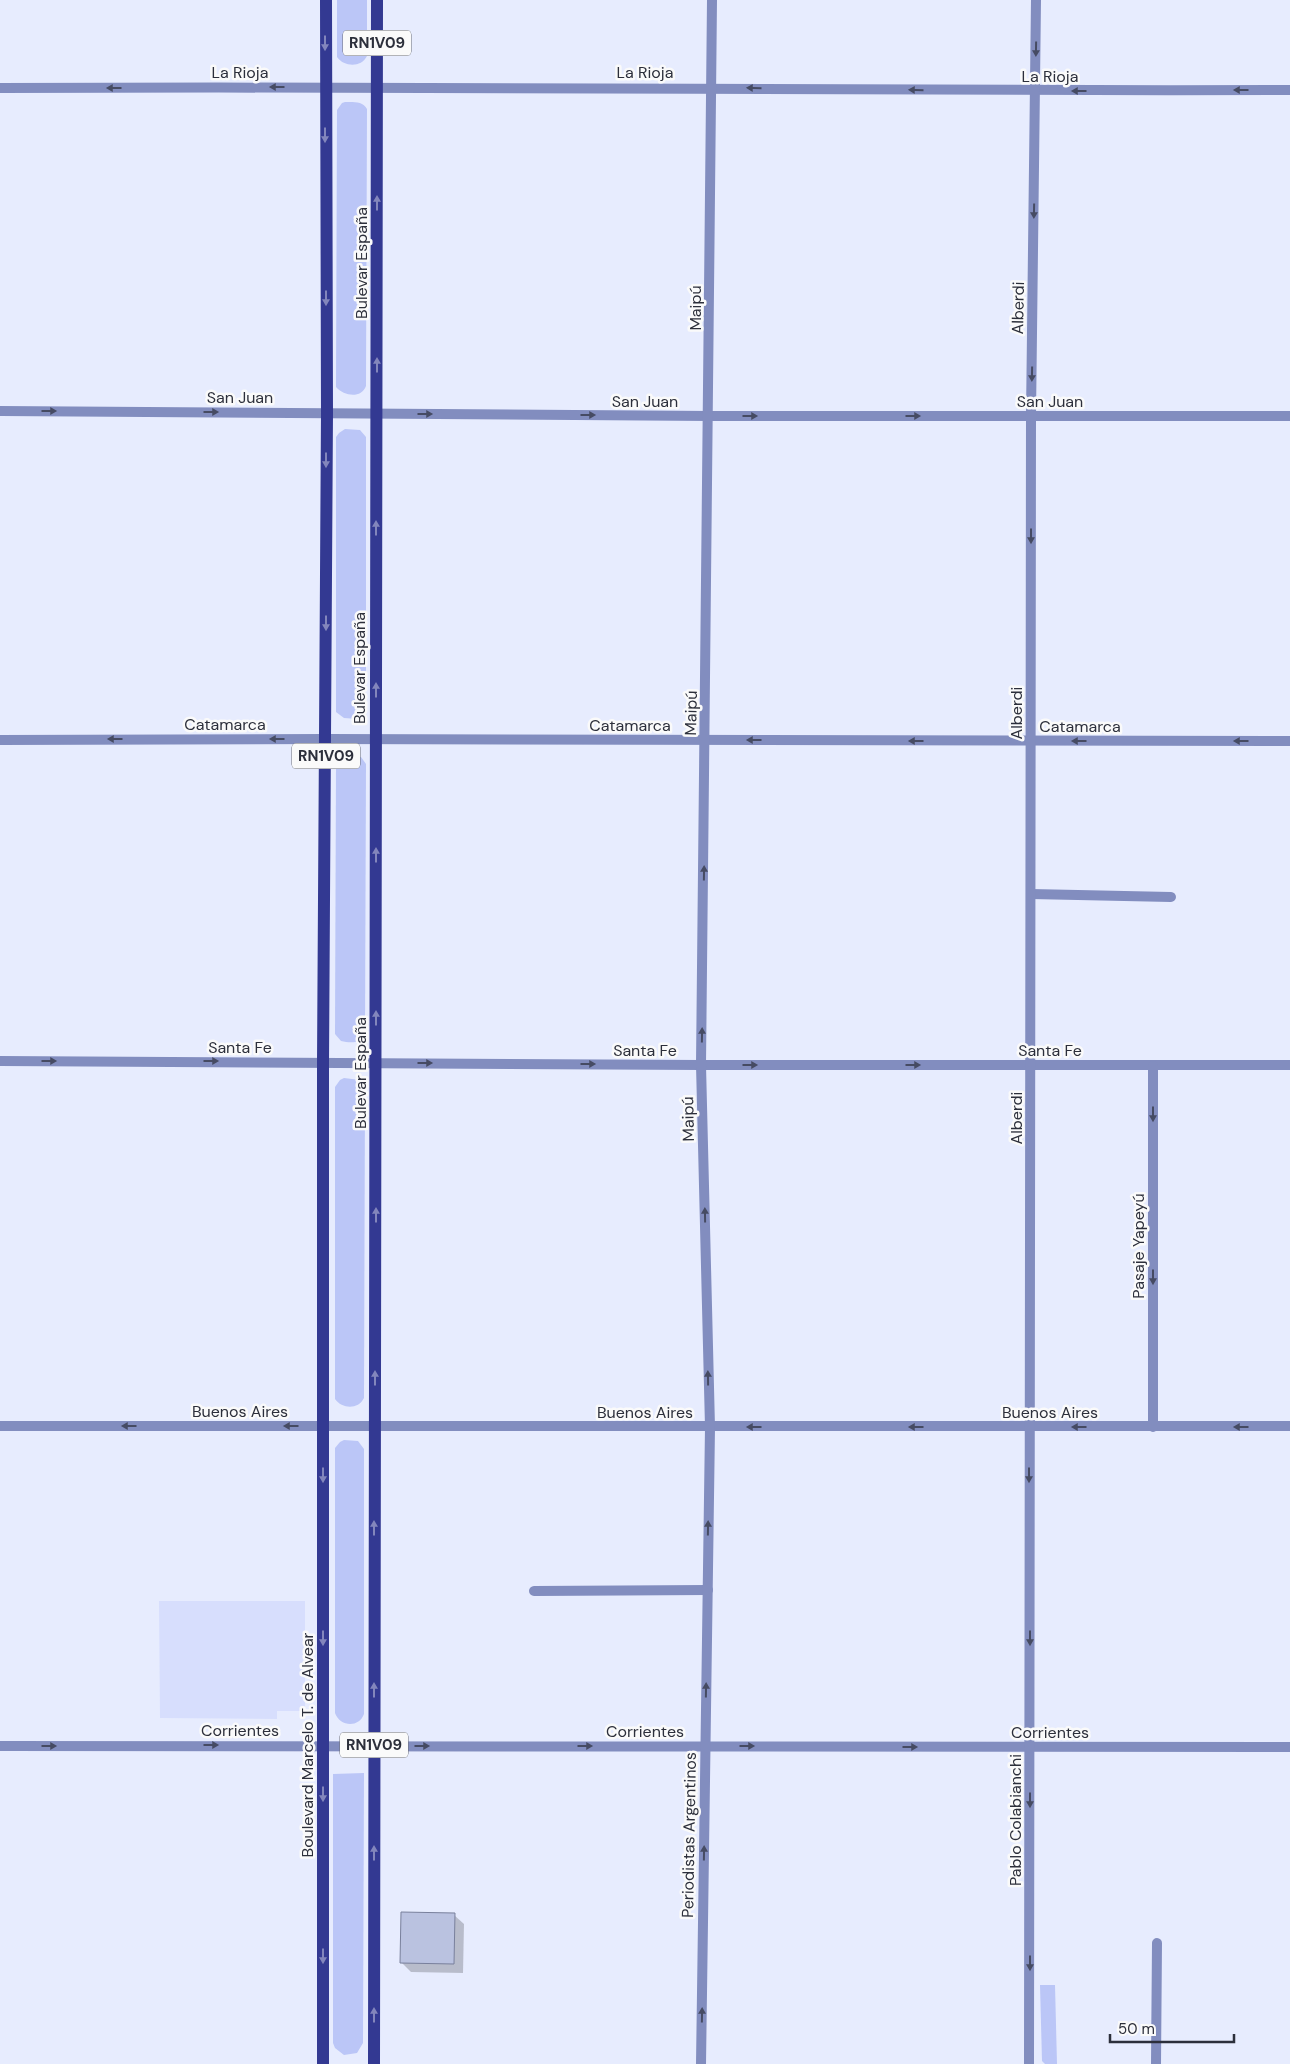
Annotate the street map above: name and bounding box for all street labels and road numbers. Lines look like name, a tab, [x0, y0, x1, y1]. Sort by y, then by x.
road number: RN1V09	[343, 30, 411, 56]
street label: La Rioja	[212, 62, 268, 83]
street label: La Rioja	[617, 62, 673, 83]
street label: La Rioja	[1022, 66, 1078, 87]
street label: Bulevar España	[351, 207, 372, 319]
street label: Alberdi	[1007, 281, 1029, 335]
street label: Maipú	[685, 285, 706, 331]
street label: San Juan	[207, 387, 273, 408]
street label: San Juan	[612, 391, 678, 412]
street label: San Juan	[1017, 391, 1083, 412]
street label: Bulevar España	[349, 612, 370, 724]
street label: Alberdi	[1006, 687, 1027, 739]
street label: Maipú	[680, 690, 702, 736]
street label: Catamarca	[184, 714, 266, 735]
street label: Catamarca	[589, 715, 671, 736]
street label: Catamarca	[1039, 716, 1121, 737]
road number: RN1V09	[292, 744, 360, 768]
street label: Bulevar España	[350, 1017, 371, 1129]
street label: Santa Fe	[208, 1037, 272, 1058]
street label: Santa Fe	[613, 1040, 677, 1061]
street label: Santa Fe	[1018, 1040, 1082, 1061]
street label: Alberdi	[1006, 1092, 1027, 1144]
street label: Maipú	[677, 1096, 699, 1142]
street label: Pasaje Yapeyú	[1128, 1193, 1149, 1299]
street label: Buenos Aires	[192, 1401, 288, 1422]
street label: Buenos Aires	[597, 1402, 693, 1423]
street label: Buenos Aires	[1002, 1402, 1098, 1423]
street label: Boulevard Marcelo T. de Alvear	[297, 1632, 318, 1858]
street label: Corrientes	[201, 1720, 279, 1741]
street label: Corrientes	[606, 1721, 684, 1742]
street label: Corrientes	[1011, 1722, 1089, 1743]
road number: RN1V09	[340, 1732, 408, 1758]
street label: Periodistas Argentinos	[677, 1752, 701, 1918]
street label: Pablo Colabianchi	[1005, 1754, 1026, 1886]

